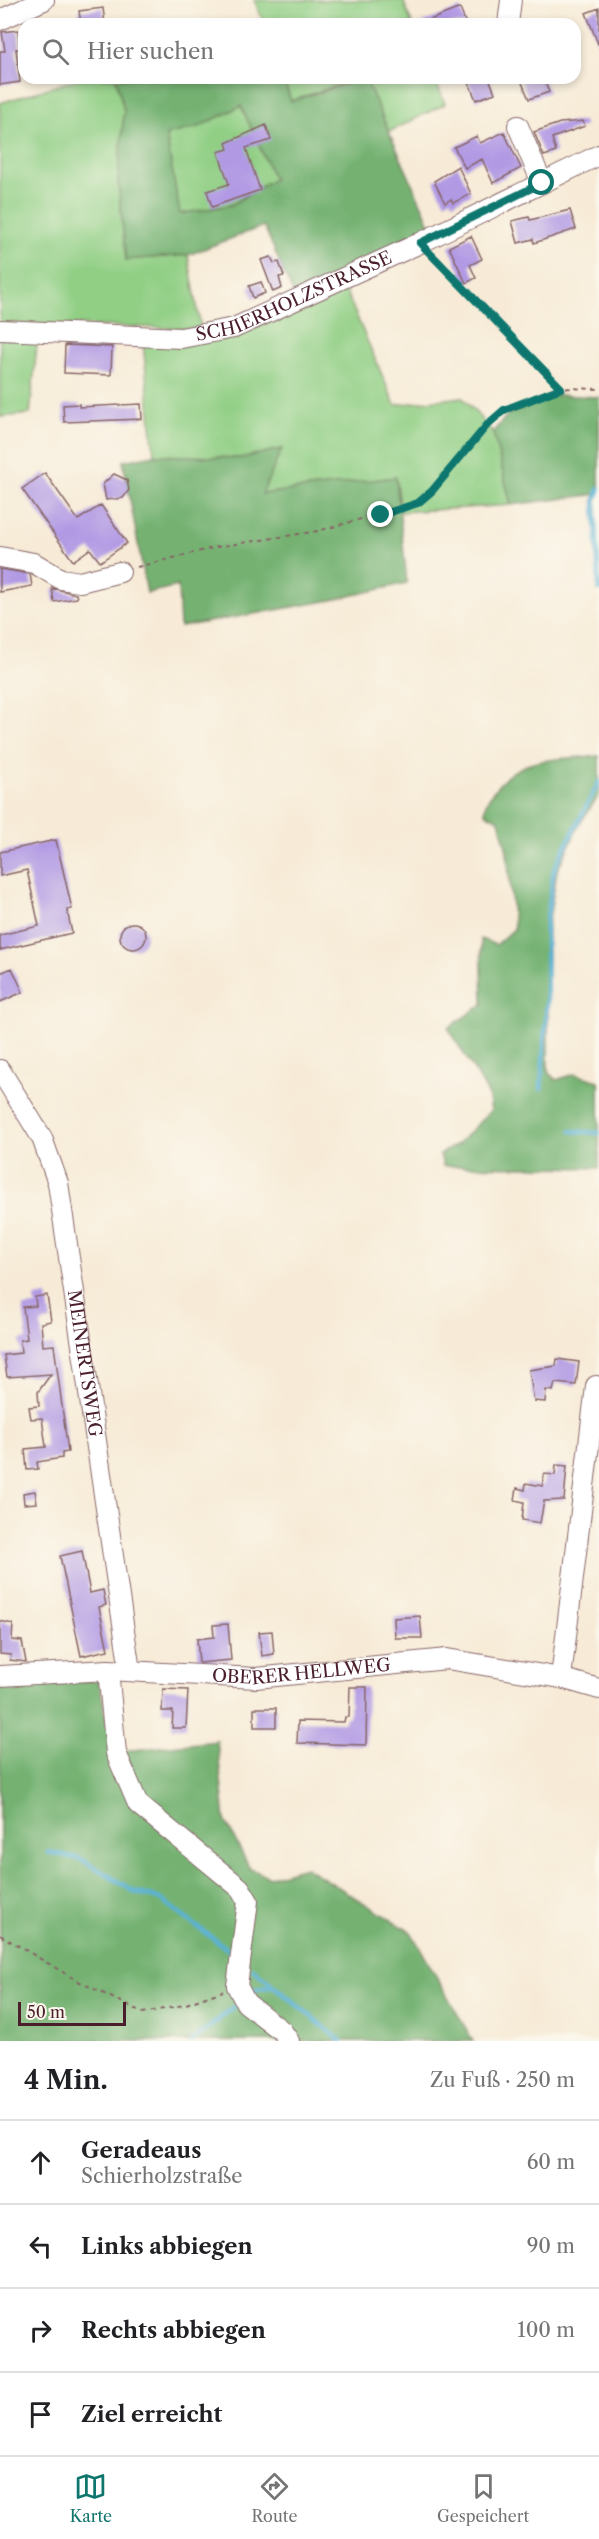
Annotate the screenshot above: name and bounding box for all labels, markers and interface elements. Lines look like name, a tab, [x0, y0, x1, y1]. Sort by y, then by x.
search box	[18, 18, 581, 84]
icon: search	[39, 35, 72, 68]
text: Hier suchen	[87, 38, 214, 65]
route start	[528, 169, 554, 195]
street label: SCHIERHOLZSTRASSE	[194, 246, 395, 346]
route end	[367, 501, 393, 527]
street label: MEINERTSWEG	[63, 1288, 106, 1439]
street label: OBERER HELLWEG	[212, 1654, 392, 1689]
scale bar	[18, 1999, 126, 2026]
text: 50 m	[27, 2002, 65, 2022]
text: 4 Min.	[24, 2064, 108, 2096]
text: Zu Fuß · 250 m	[430, 2068, 575, 2092]
text: Geradeaus	[81, 2137, 201, 2164]
icon: ahead	[24, 2146, 57, 2179]
text: 60 m	[527, 2150, 575, 2174]
text: Schierholzstraße	[81, 2164, 242, 2188]
icon: left	[24, 2230, 57, 2263]
text: Links abbiegen	[81, 2233, 253, 2260]
text: 90 m	[527, 2234, 575, 2258]
icon: right	[24, 2314, 57, 2347]
text: Rechts abbiegen	[81, 2317, 266, 2344]
text: 100 m	[517, 2318, 575, 2342]
icon: arrive	[24, 2398, 57, 2431]
text: Ziel erreicht	[81, 2401, 222, 2428]
tab: Karte	[70, 2470, 112, 2526]
tab: Route	[252, 2470, 297, 2526]
tab: Gespeichert	[437, 2470, 529, 2526]

